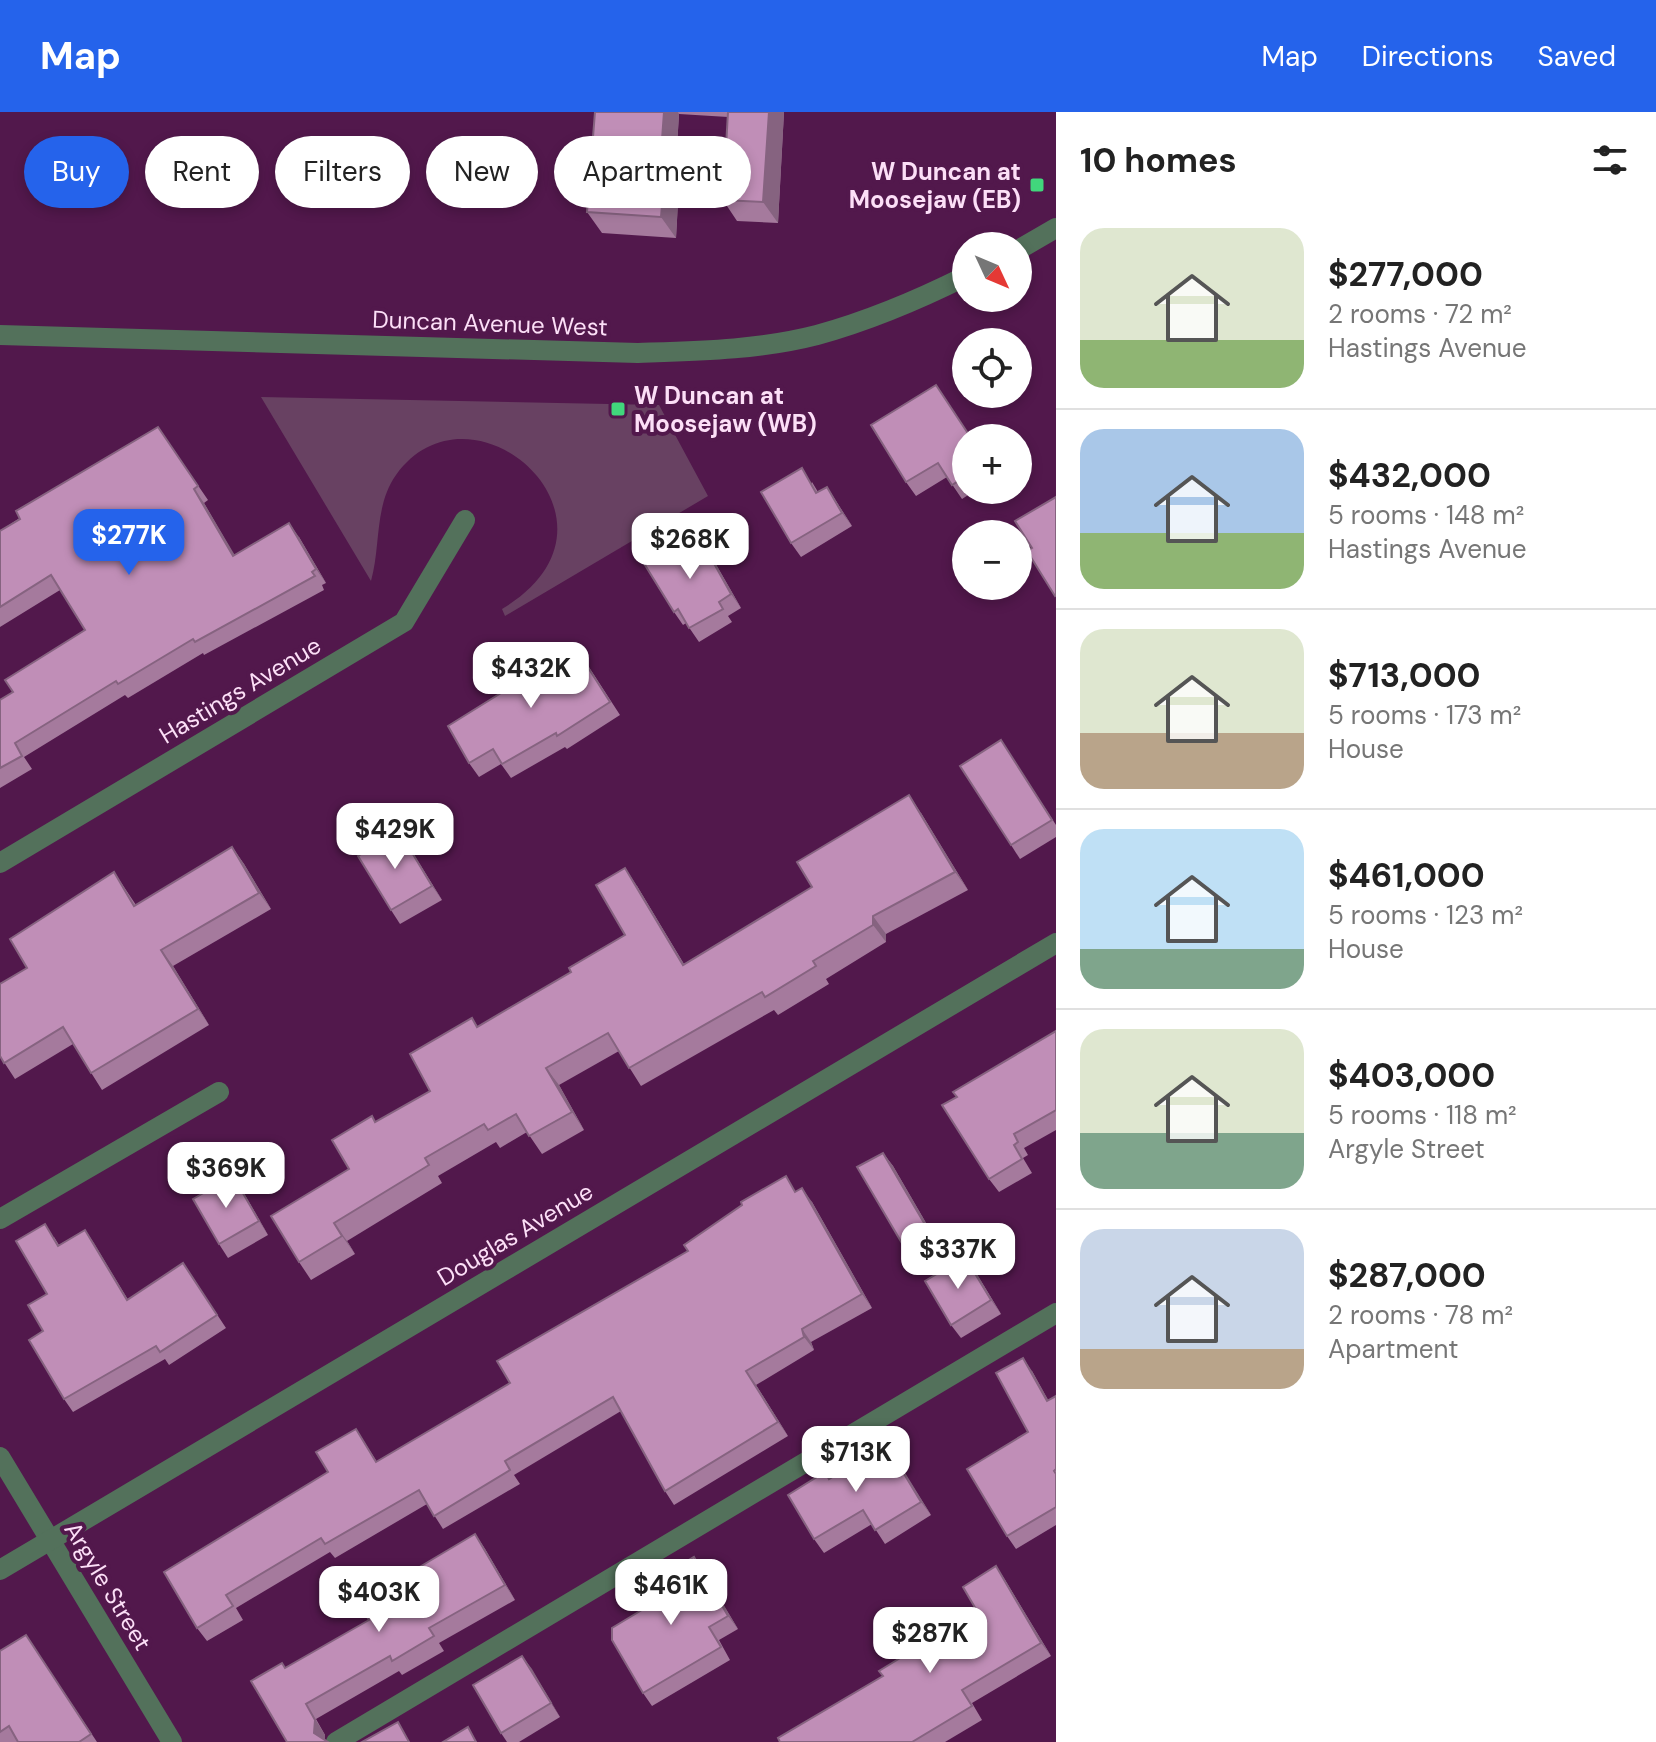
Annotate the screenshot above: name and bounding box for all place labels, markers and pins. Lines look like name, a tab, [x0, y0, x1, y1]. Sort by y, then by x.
place label: W Duncan at Moosejaw (EB)	[849, 156, 1021, 215]
marker: W Duncan at Moosejaw (EB)	[1028, 176, 1046, 194]
place label: W Duncan at Moosejaw (WB)	[634, 380, 817, 439]
marker: W Duncan at Moosejaw (WB)	[609, 400, 627, 418]
pin: $277K	[73, 509, 185, 577]
pin: $268K	[634, 513, 746, 581]
pin: $432K	[475, 642, 587, 710]
pin: $429K	[339, 803, 451, 871]
pin: $369K	[170, 1142, 282, 1210]
pin: $337K	[902, 1223, 1014, 1291]
pin: $713K	[800, 1426, 912, 1494]
pin: $461K	[615, 1559, 727, 1627]
pin: $403K	[323, 1566, 435, 1634]
pin: $287K	[874, 1607, 986, 1675]

